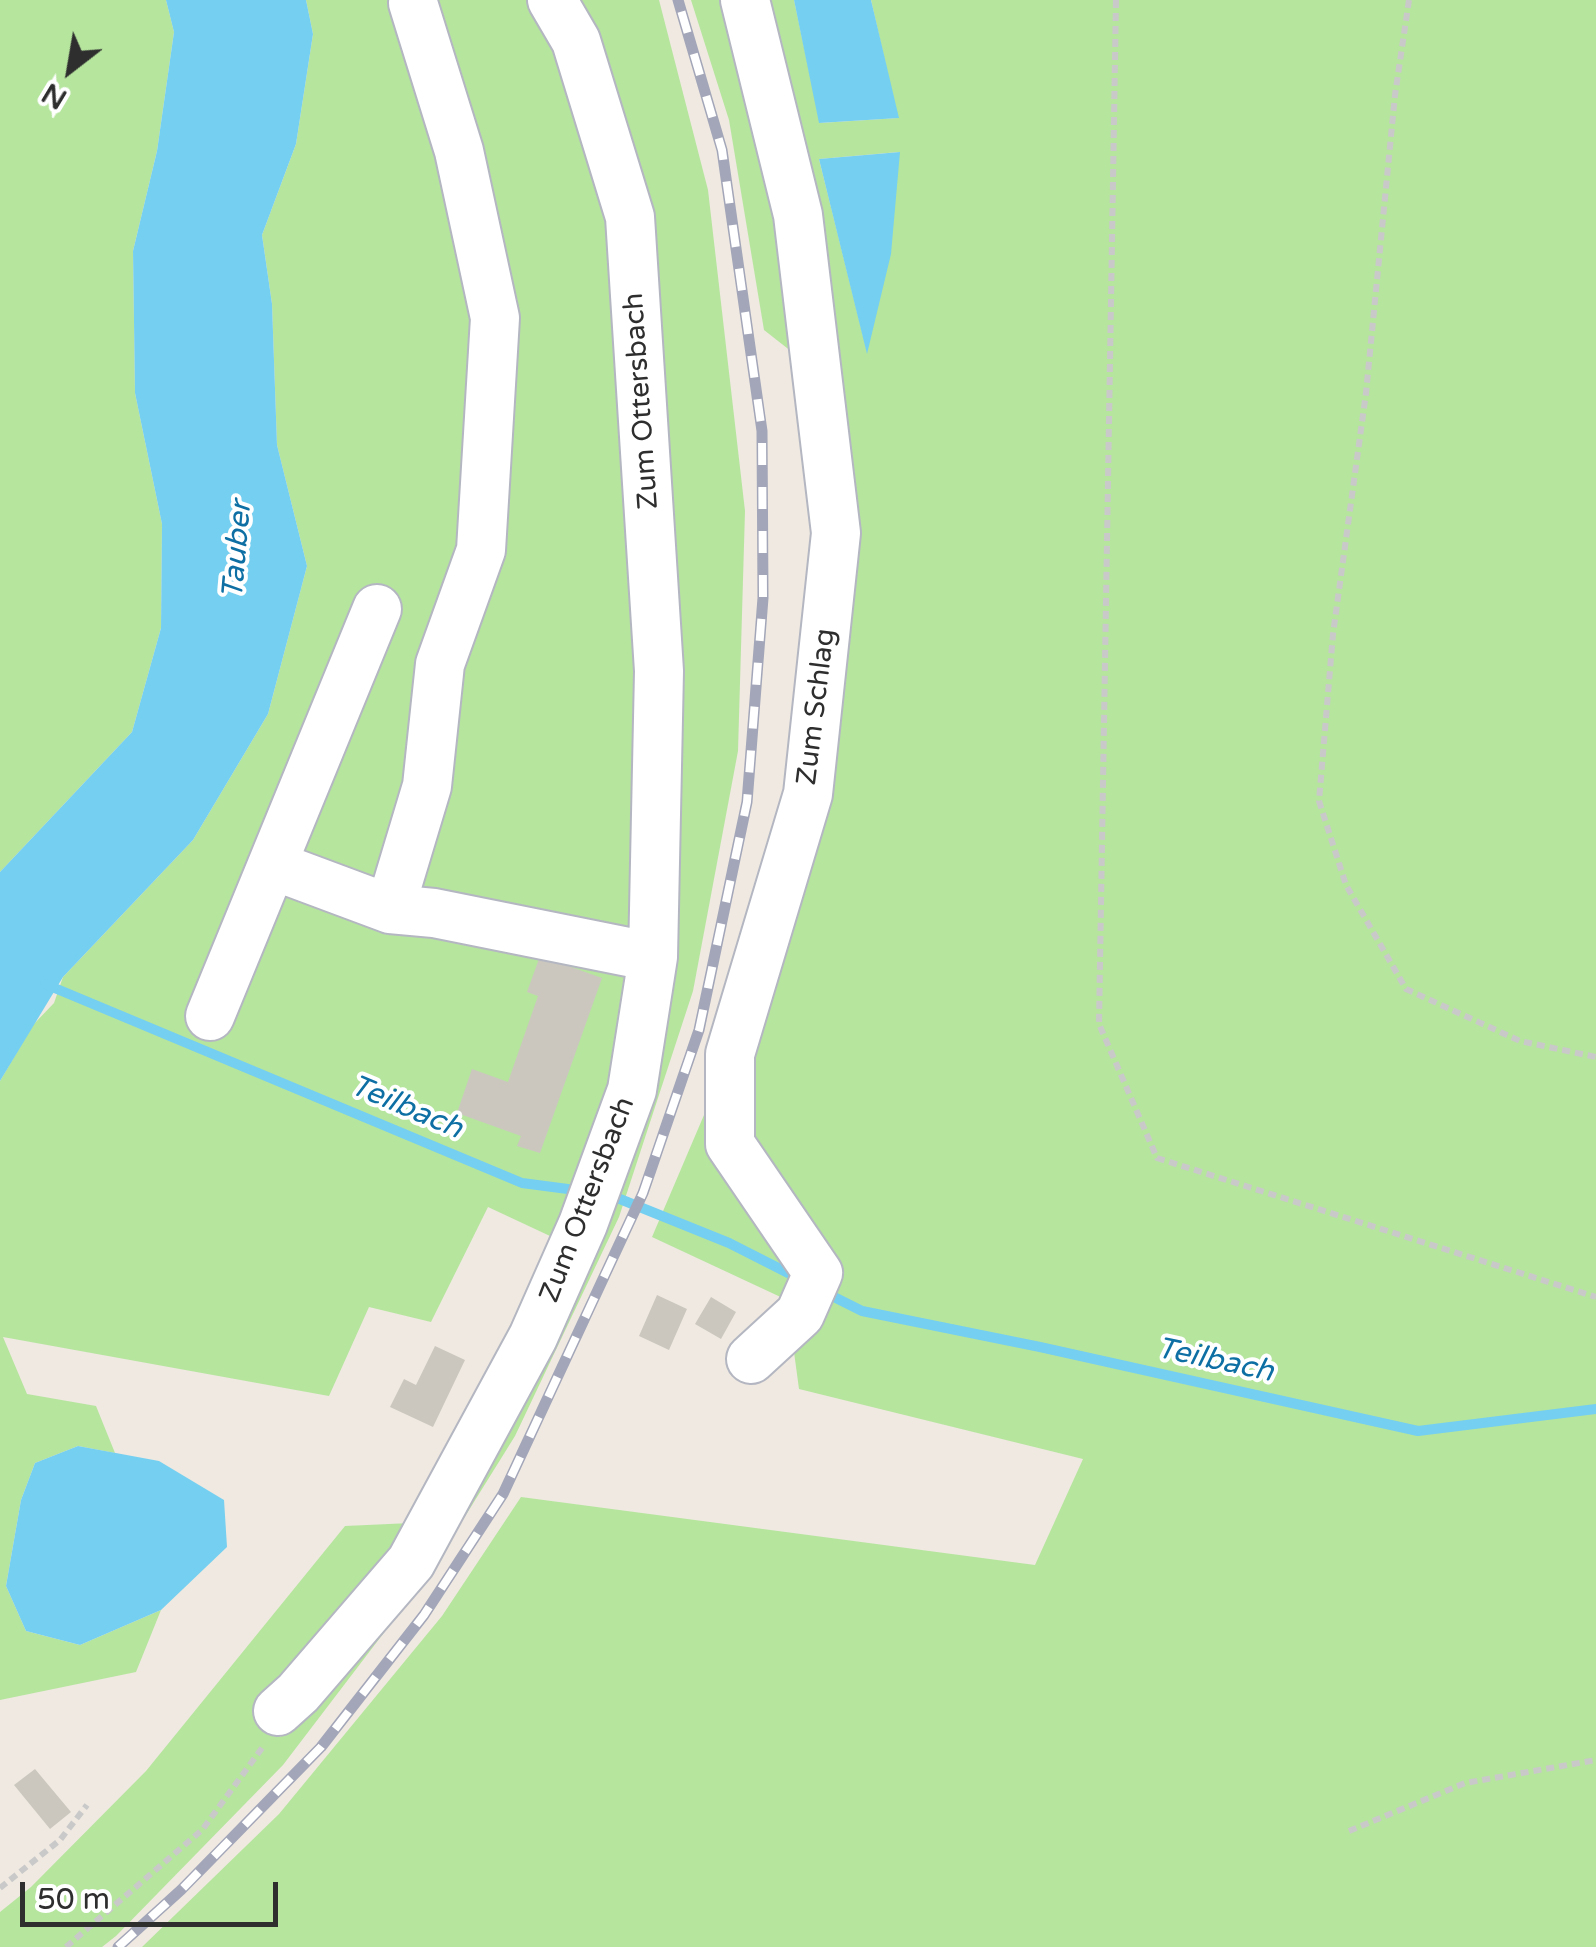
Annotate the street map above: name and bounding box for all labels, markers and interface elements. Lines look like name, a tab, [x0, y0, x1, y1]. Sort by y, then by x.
north arrow	[20, 20, 120, 120]
text: N	[36, 75, 73, 116]
street label: Zum Ottersbach	[618, 291, 666, 511]
water label: Tauber	[216, 499, 260, 601]
street label: Zum Schlag	[791, 627, 843, 787]
water label: Teilbach	[345, 1068, 467, 1148]
street label: Zum Ottersbach	[533, 1093, 643, 1307]
water label: Teilbach	[1153, 1331, 1277, 1391]
scale bar	[25, 1862, 282, 1924]
text: 50 m	[37, 1881, 110, 1918]

